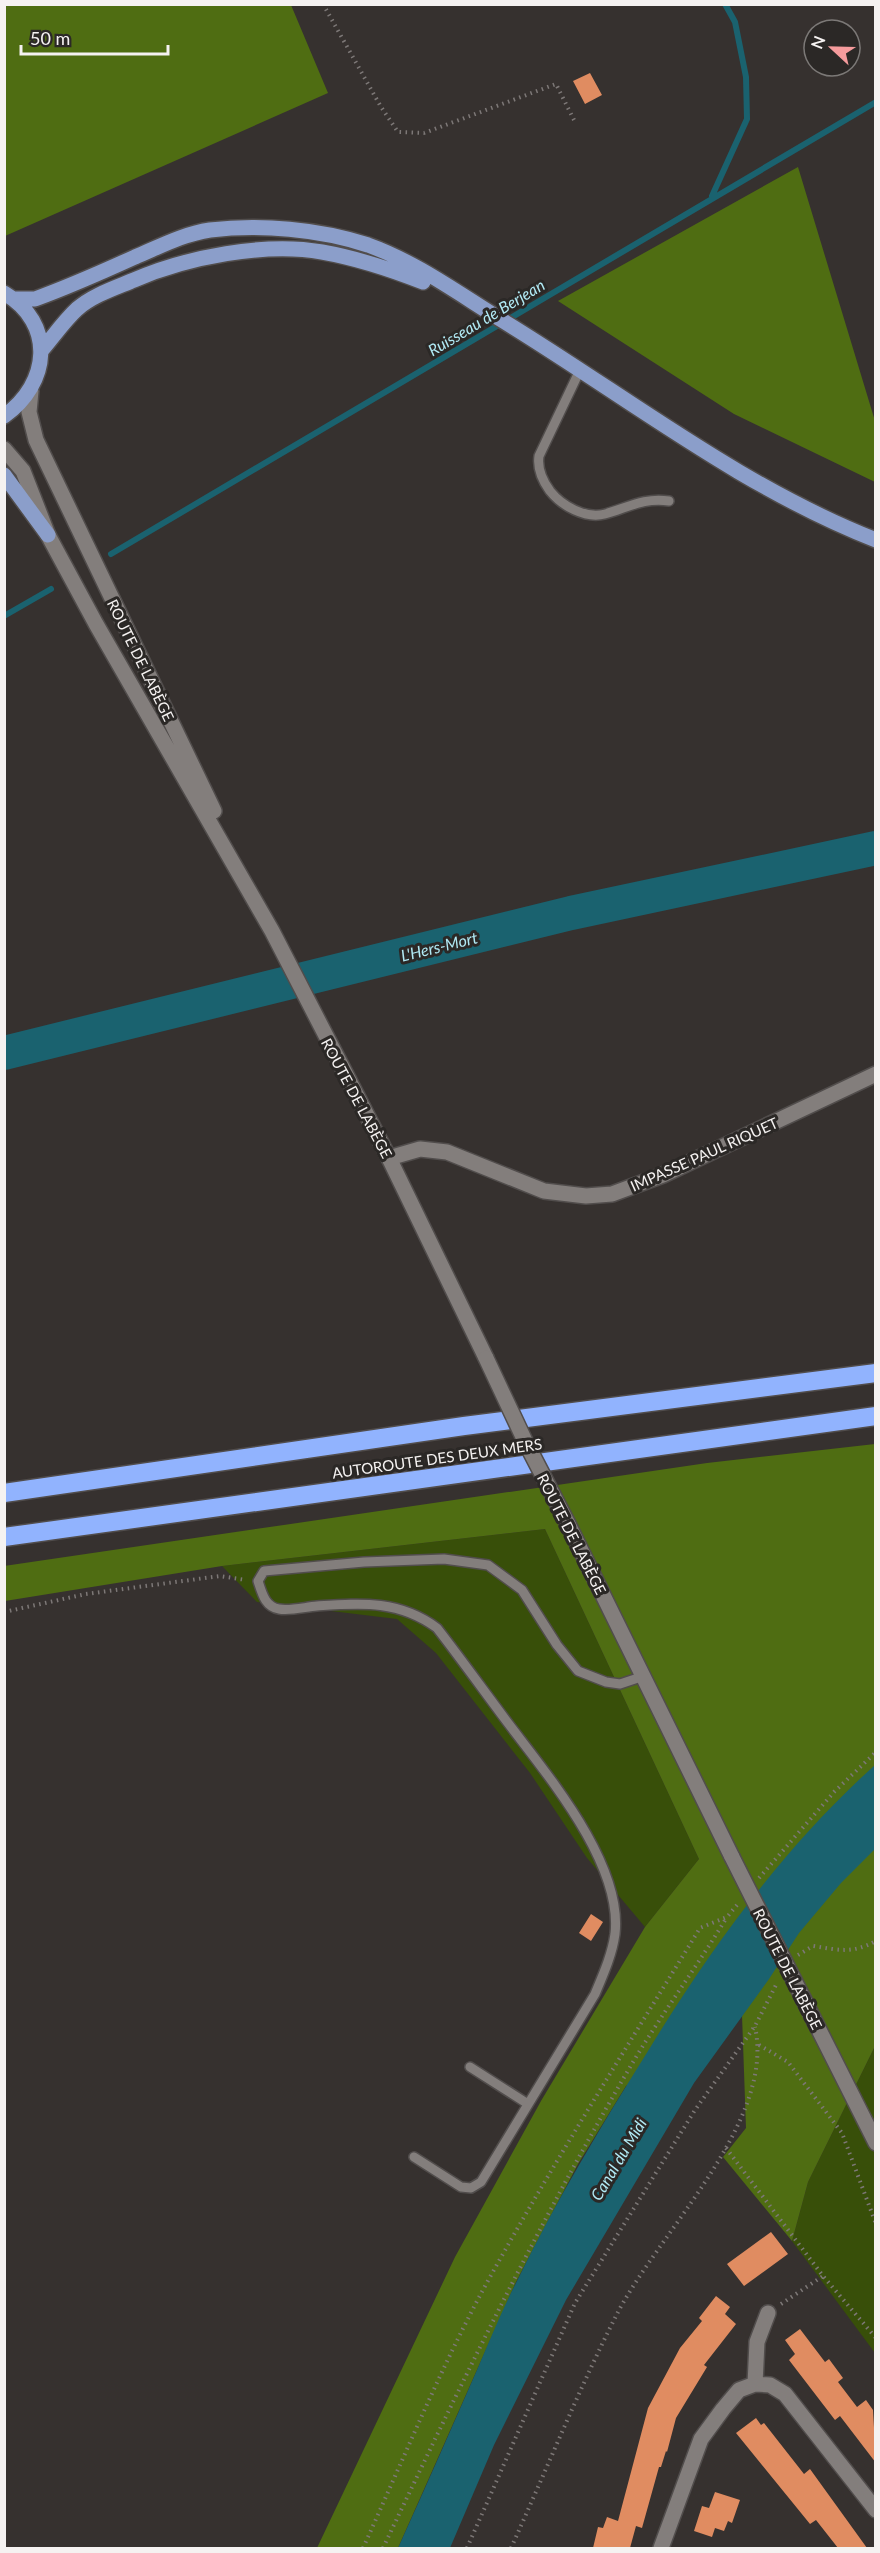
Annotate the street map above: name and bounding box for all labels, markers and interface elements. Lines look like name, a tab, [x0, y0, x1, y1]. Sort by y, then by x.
scale bar	[21, 18, 168, 56]
north arrow	[802, 18, 862, 78]
text: 50 m	[30, 27, 70, 49]
text: N	[807, 33, 829, 51]
water label: Ruisseau de Berjean	[424, 275, 548, 359]
street label: ROUTE DE LABÈGE	[104, 596, 178, 724]
water label: L'Hers-Mort	[399, 927, 480, 965]
street label: ROUTE DE LABÈGE	[318, 1035, 396, 1161]
street label: IMPASSE PAUL RIQUET	[627, 1113, 781, 1195]
street label: AUTOROUTE DES DEUX MERS	[331, 1434, 543, 1482]
street label: ROUTE DE LABÈGE	[534, 1471, 610, 1597]
street label: ROUTE DE LABÈGE	[750, 1906, 826, 2032]
water label: Canal du Midi	[586, 2114, 650, 2203]

